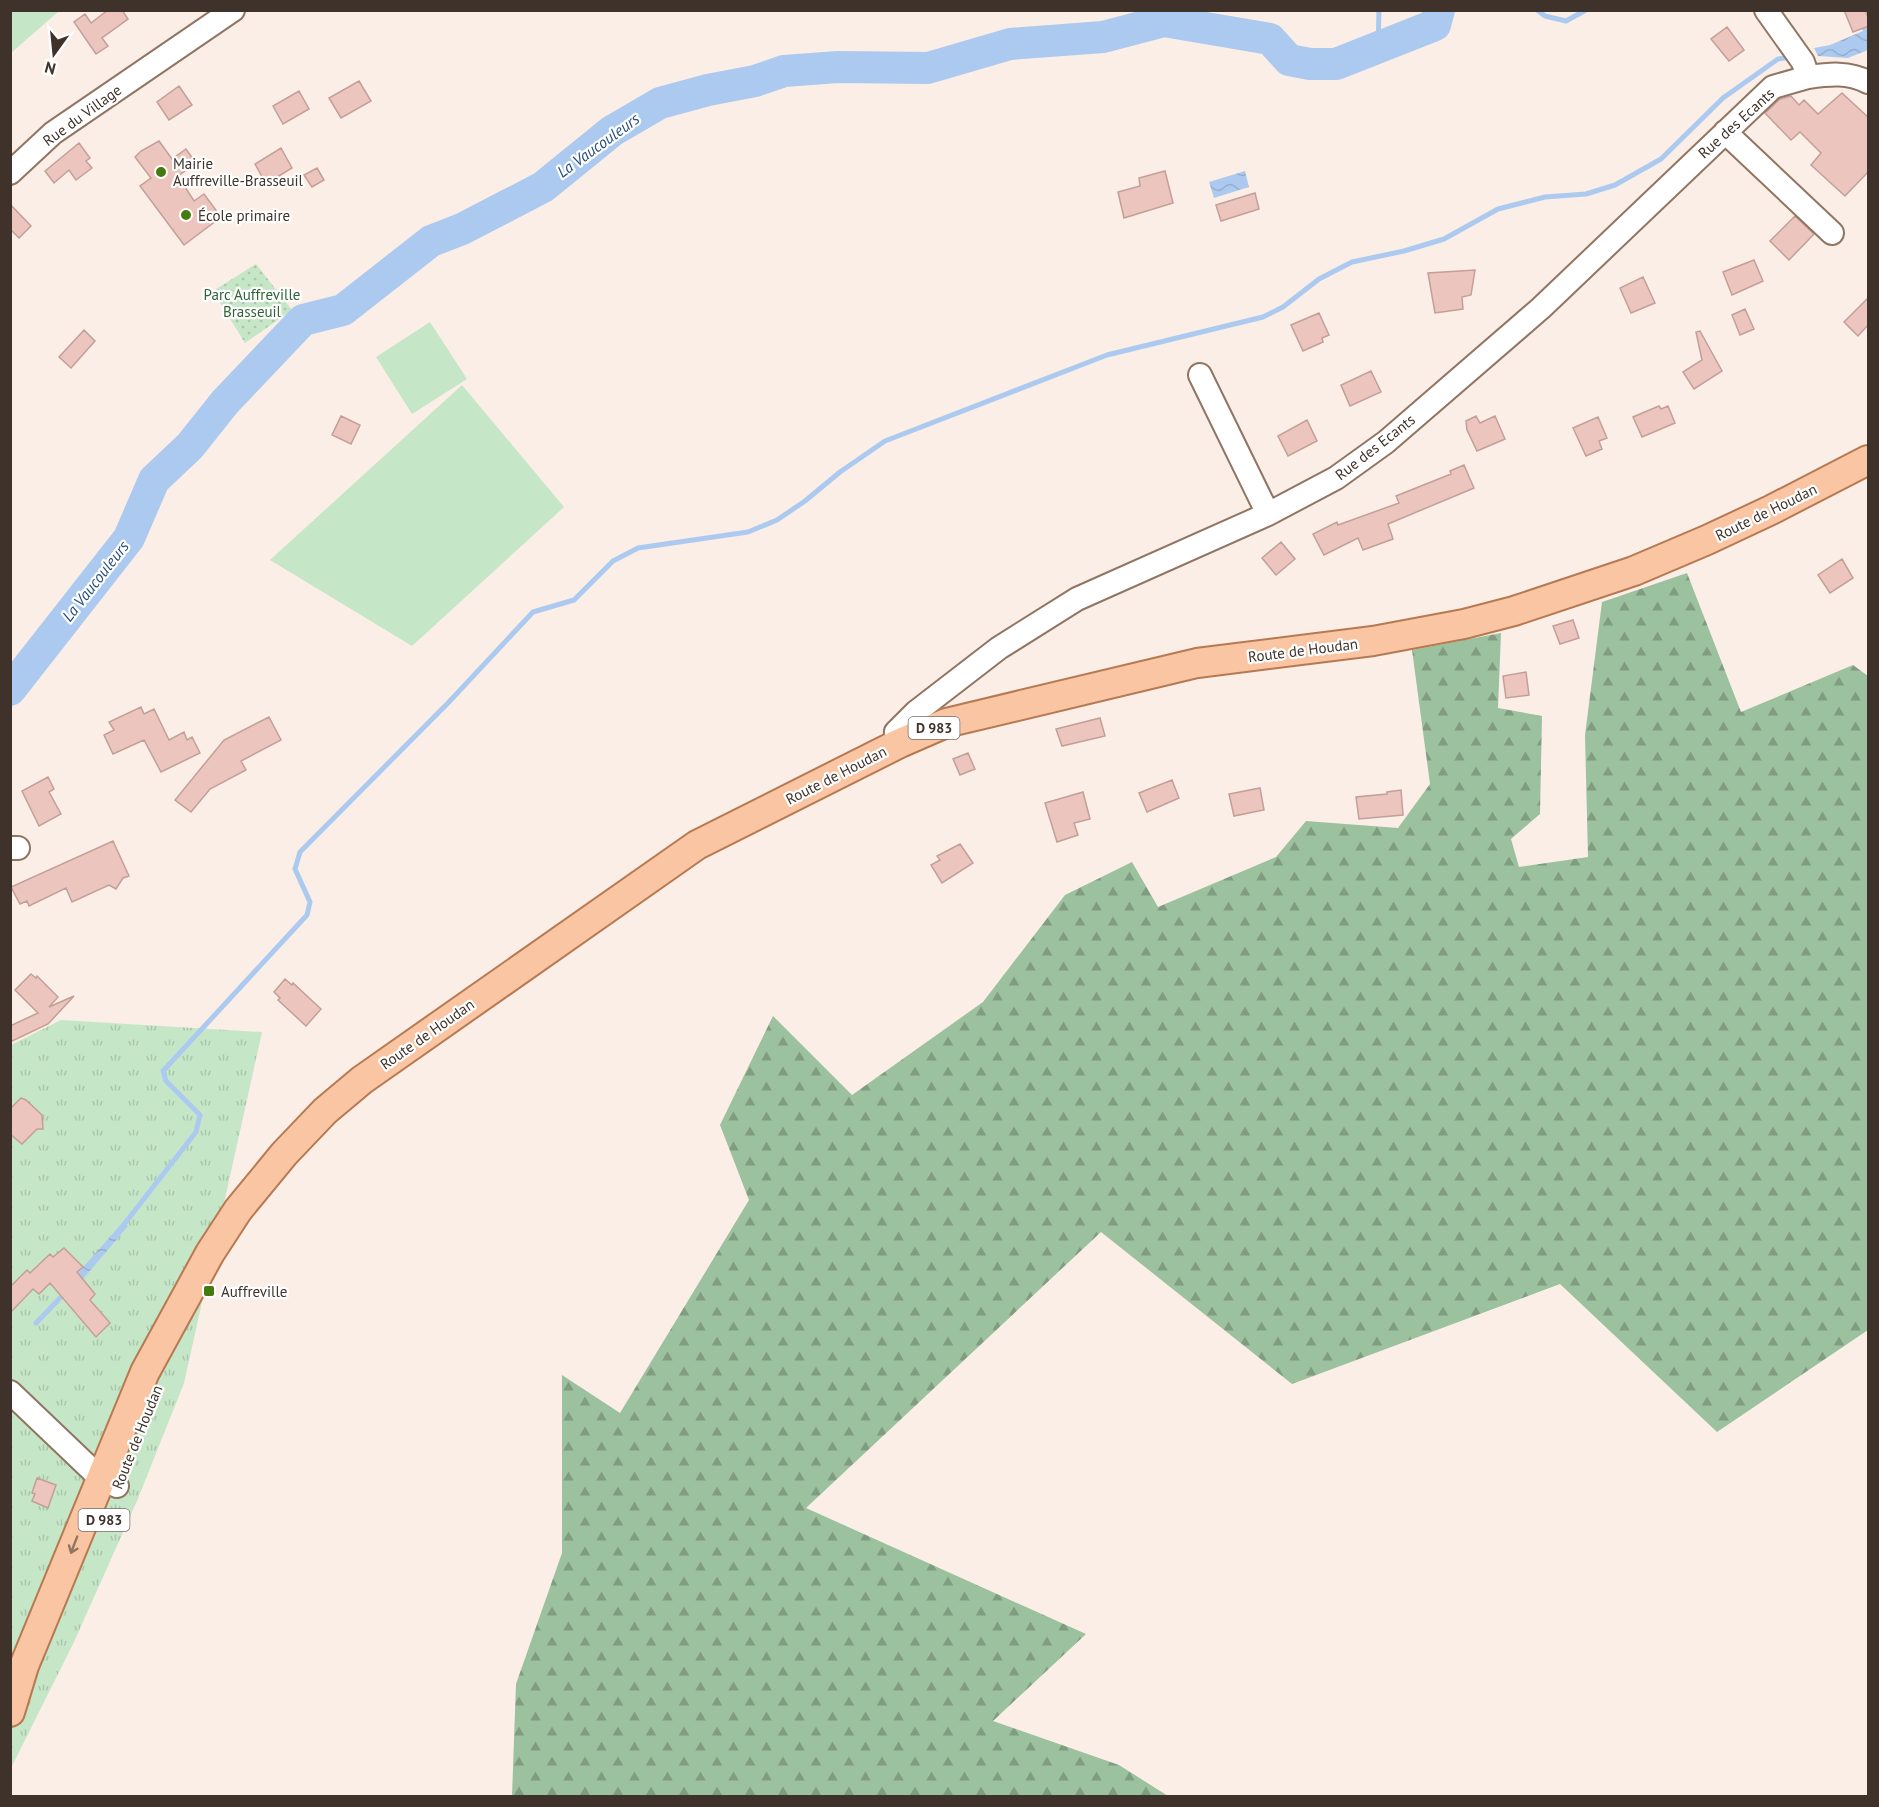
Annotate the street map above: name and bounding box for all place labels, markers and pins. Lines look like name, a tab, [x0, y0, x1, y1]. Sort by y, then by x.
place label: Mairie Auffreville-Brasseuil	[173, 154, 304, 190]
marker: Mairie Auffreville-Brasseuil	[154, 165, 168, 179]
place label: École primaire	[198, 206, 290, 225]
marker: École primaire	[179, 208, 193, 222]
place label: Auffreville	[221, 1282, 287, 1301]
marker: Auffreville	[202, 1284, 216, 1298]

